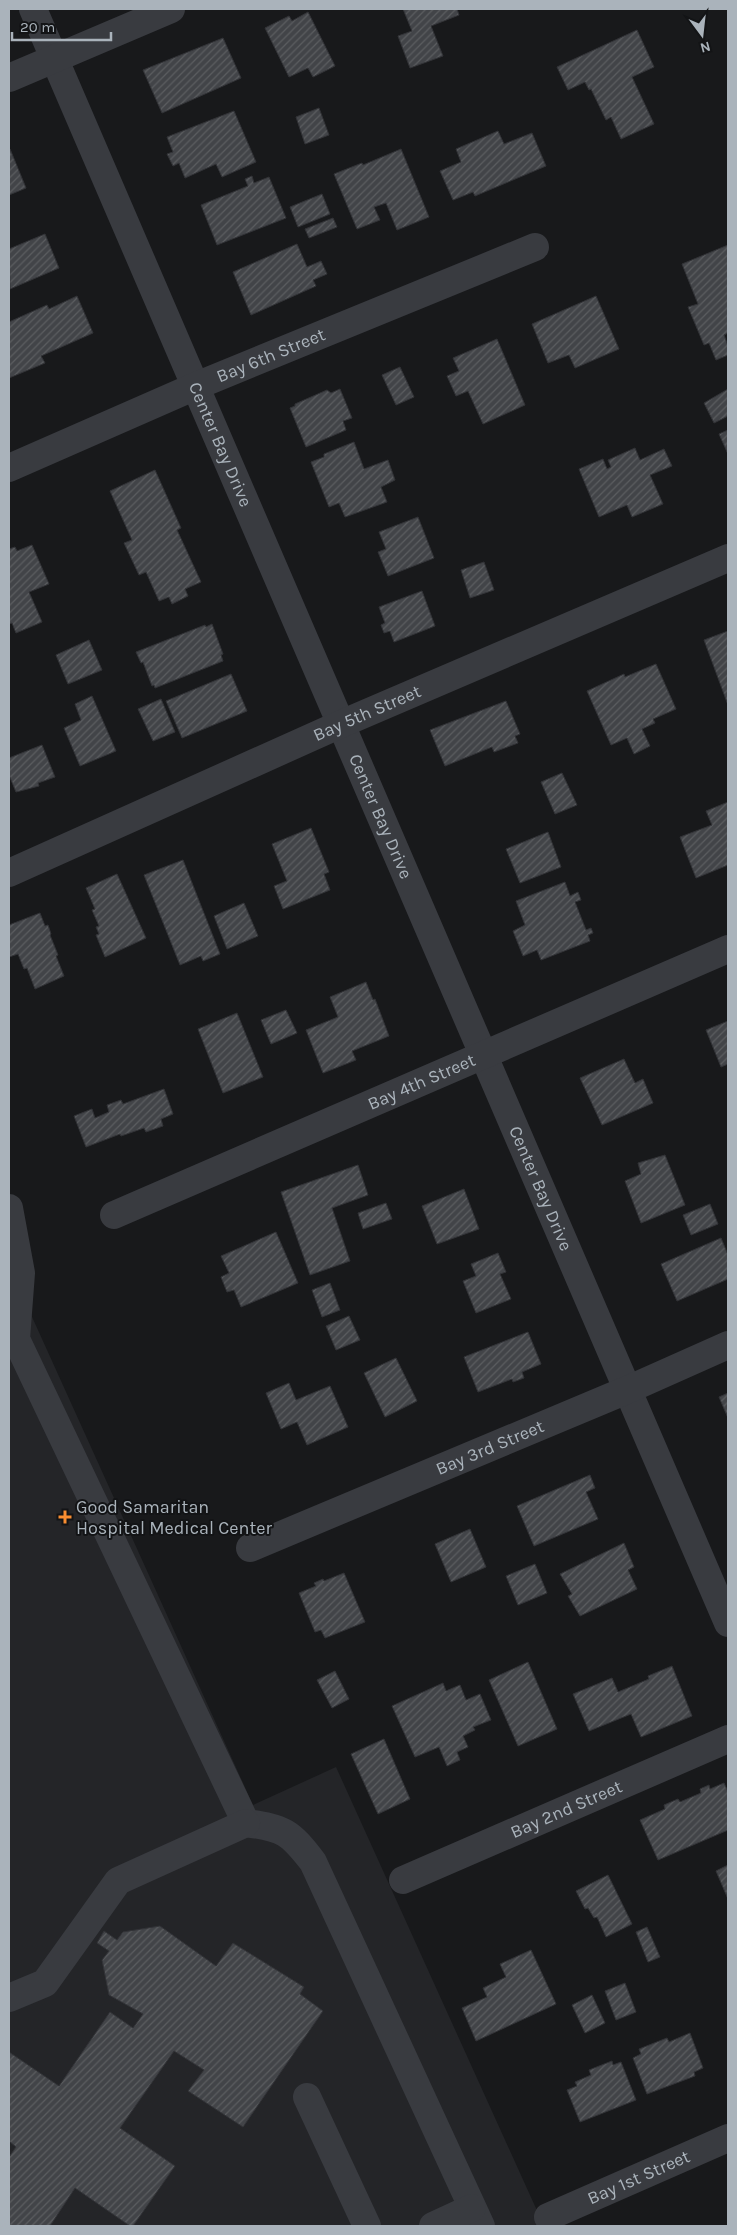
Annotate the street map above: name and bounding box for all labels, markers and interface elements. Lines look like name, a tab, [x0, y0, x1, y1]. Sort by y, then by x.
scale bar	[12, 10, 111, 42]
north arrow	[677, 10, 727, 60]
text: 20 m	[20, 18, 55, 36]
text: N	[698, 38, 712, 57]
street label: Bay 6th Street	[213, 323, 329, 387]
street label: Center Bay Drive	[184, 379, 257, 510]
street label: Bay 5th Street	[310, 680, 424, 746]
street label: Center Bay Drive	[344, 751, 417, 882]
street label: Bay 4th Street	[364, 1049, 479, 1115]
street label: Center Bay Drive	[504, 1122, 577, 1254]
street label: Bay 3rd Street	[432, 1415, 547, 1480]
place label: Good Samaritan Hospital Medical Center	[76, 1496, 272, 1539]
marker: Good Samaritan Hospital Medical Center	[58, 1510, 72, 1524]
street label: Bay 2nd Street	[507, 1775, 626, 1843]
street label: Bay 1st Street	[584, 2145, 694, 2209]

